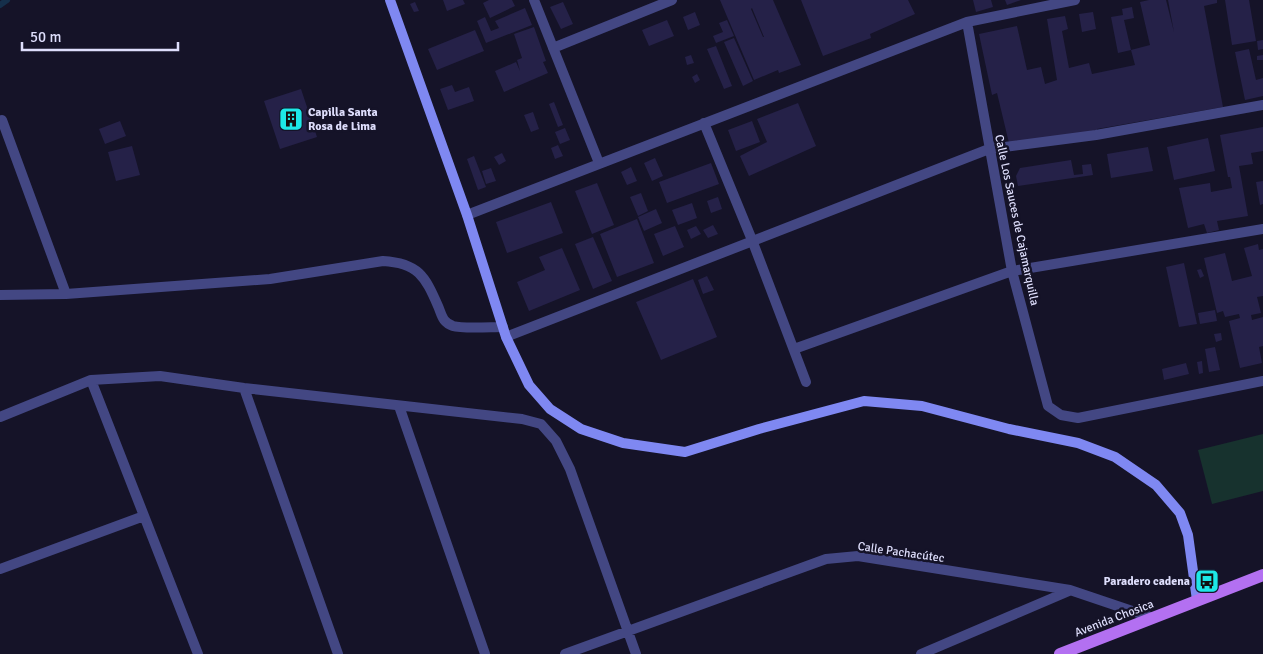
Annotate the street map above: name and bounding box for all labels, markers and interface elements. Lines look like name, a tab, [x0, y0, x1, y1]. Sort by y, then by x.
scale bar	[22, 20, 179, 52]
text: 50 m	[30, 28, 61, 46]
place label: Capilla Santa Rosa de Lima	[308, 105, 378, 134]
building icon: Capilla Santa Rosa de Lima	[278, 106, 304, 132]
street label: Calle Los Sauces de Cajamarquilla	[991, 133, 1042, 307]
street label: Calle Pachacútec	[857, 539, 946, 566]
bus stop icon: Paradero cadena	[1194, 568, 1220, 594]
place label: Paradero cadena	[1103, 574, 1190, 589]
street label: Avenida Chosica	[1072, 596, 1156, 640]

